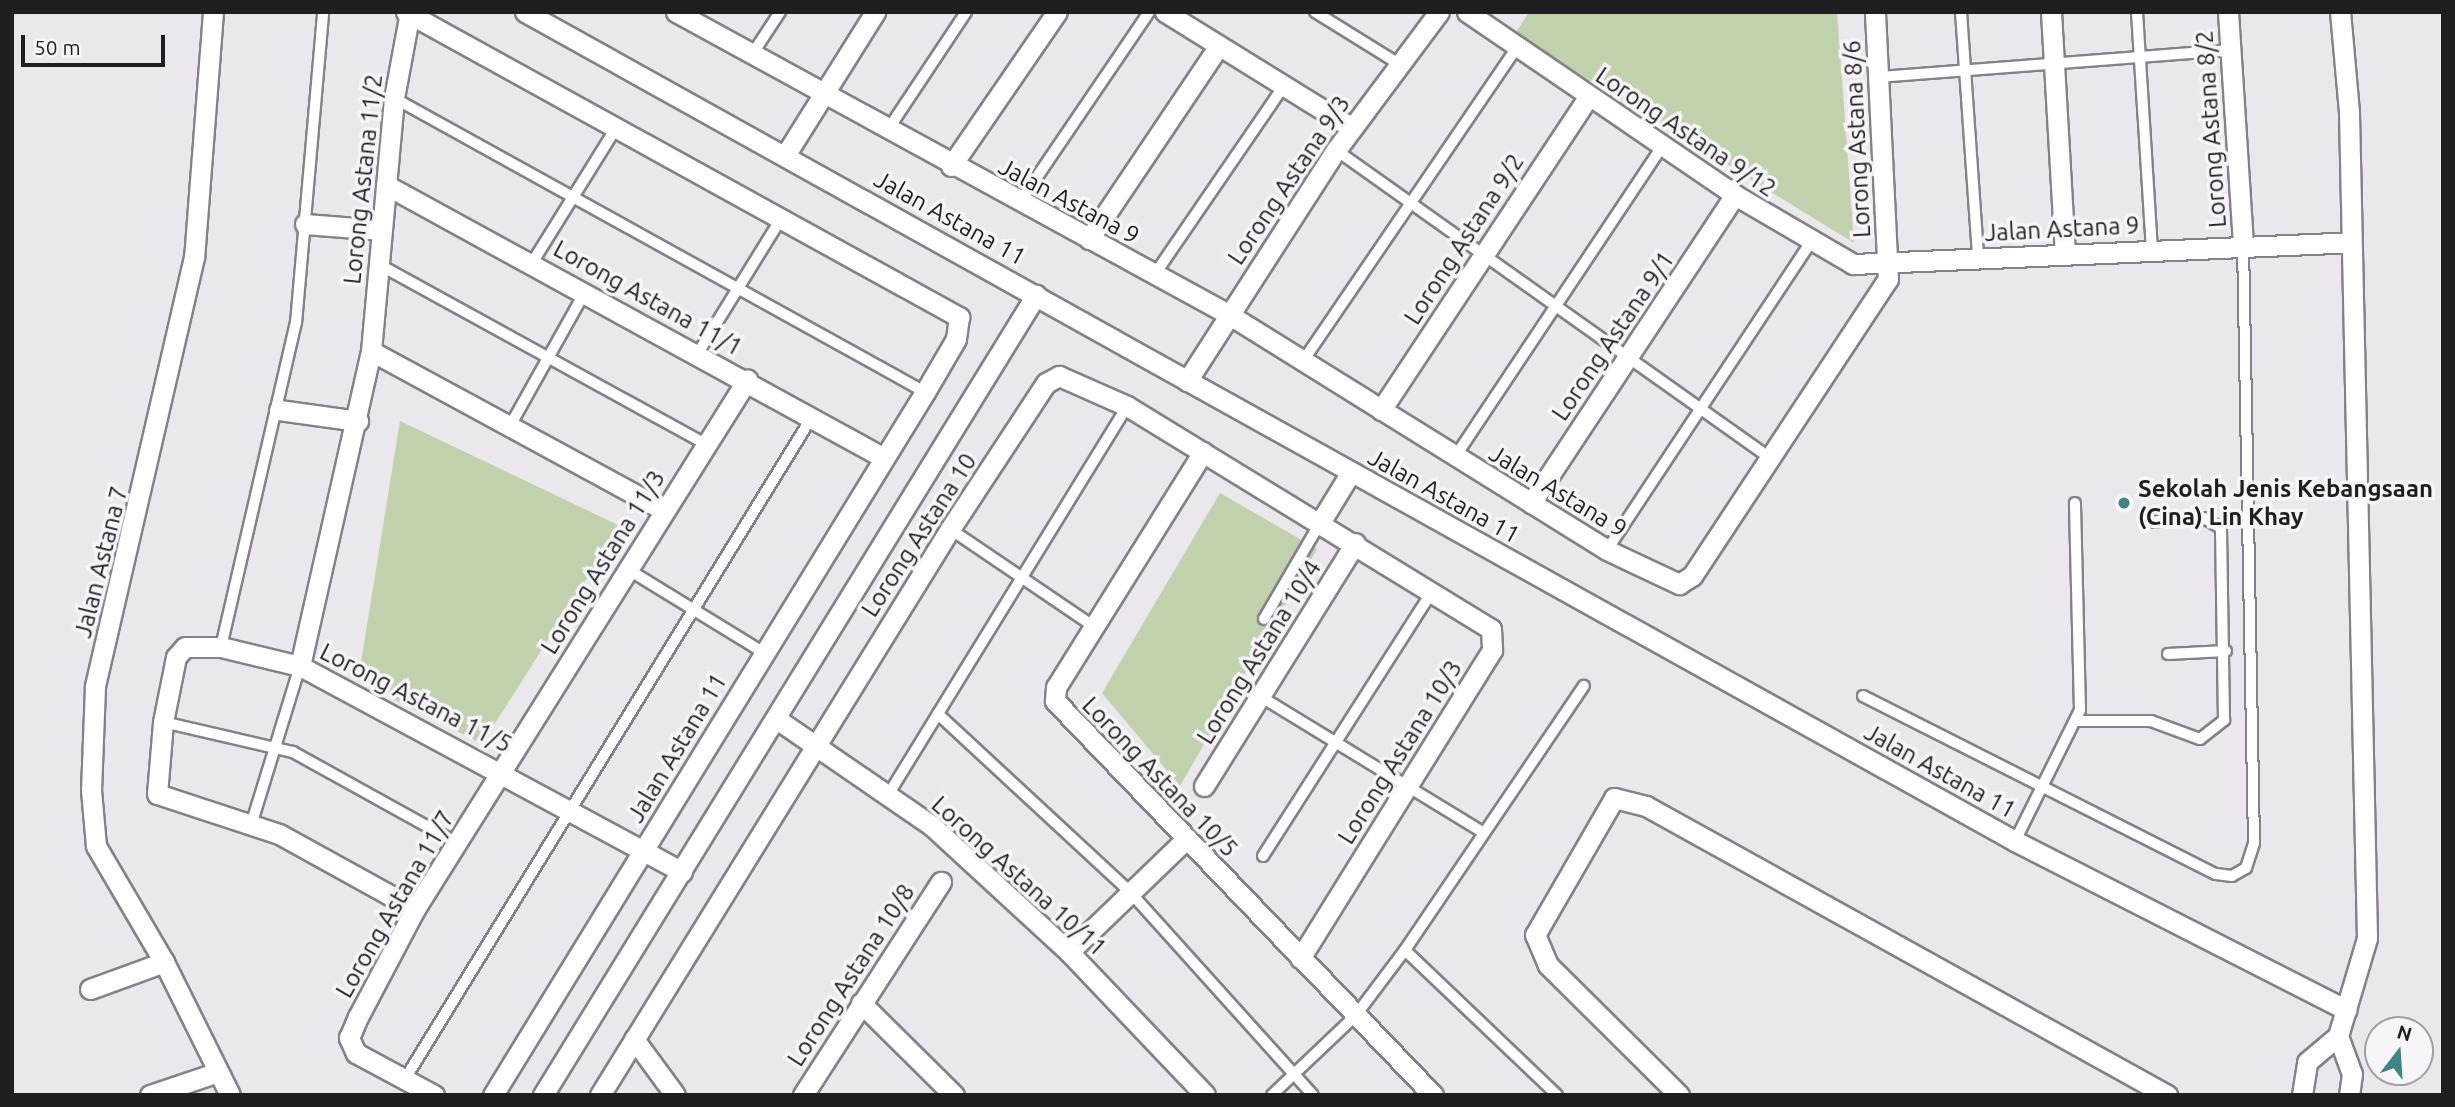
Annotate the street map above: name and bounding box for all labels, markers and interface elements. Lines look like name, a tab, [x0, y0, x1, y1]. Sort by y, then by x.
scale bar	[24, 21, 168, 65]
street label: Lorong Astana 8/2	[2190, 29, 2232, 229]
text: 50 m	[34, 35, 81, 59]
street label: Lorong Astana 8/6	[1837, 39, 1877, 239]
street label: Lorong Astana 9/12	[1590, 61, 1782, 203]
street label: Lorong Astana 11/2	[338, 72, 388, 286]
street label: Lorong Astana 9/3	[1222, 90, 1356, 270]
street label: Lorong Astana 9/2	[1398, 148, 1530, 330]
street label: Jalan Astana 9	[994, 152, 1144, 250]
street label: Jalan Astana 11	[869, 165, 1031, 271]
street label: Jalan Astana 9	[1984, 211, 2140, 247]
street label: Lorong Astana 11/1	[549, 234, 747, 362]
street label: Lorong Astana 9/1	[1546, 246, 1680, 426]
street label: Jalan Astana 9	[1484, 439, 1632, 543]
street label: Jalan Astana 11	[1363, 443, 1525, 549]
street label: Lorong Astana 10	[855, 448, 983, 622]
street label: Lorong Astana 11/3	[535, 465, 671, 659]
place label: Sekolah Jenis Kebangsaan (Cina) Lin Khay	[2138, 475, 2433, 531]
street label: Jalan Astana 7	[68, 483, 134, 641]
marker: Sekolah Jenis Kebangsaan (Cina) Lin Khay	[2116, 495, 2132, 511]
street label: Lorong Astana 10/4	[1191, 555, 1327, 749]
street label: Lorong Astana 11/5	[315, 637, 517, 759]
street label: Lorong Astana 10/3	[1332, 655, 1468, 849]
street label: Jalan Astana 11	[621, 668, 733, 828]
street label: Lorong Astana 10/5	[1076, 691, 1244, 863]
street label: Jalan Astana 11	[1859, 718, 2021, 824]
street label: Lorong Astana 10/11	[926, 790, 1112, 962]
street label: Lorong Astana 11/7	[330, 805, 460, 1003]
street label: Lorong Astana 10/8	[781, 879, 921, 1071]
north arrow	[2364, 1016, 2434, 1086]
text: N	[2395, 1020, 2415, 1045]

